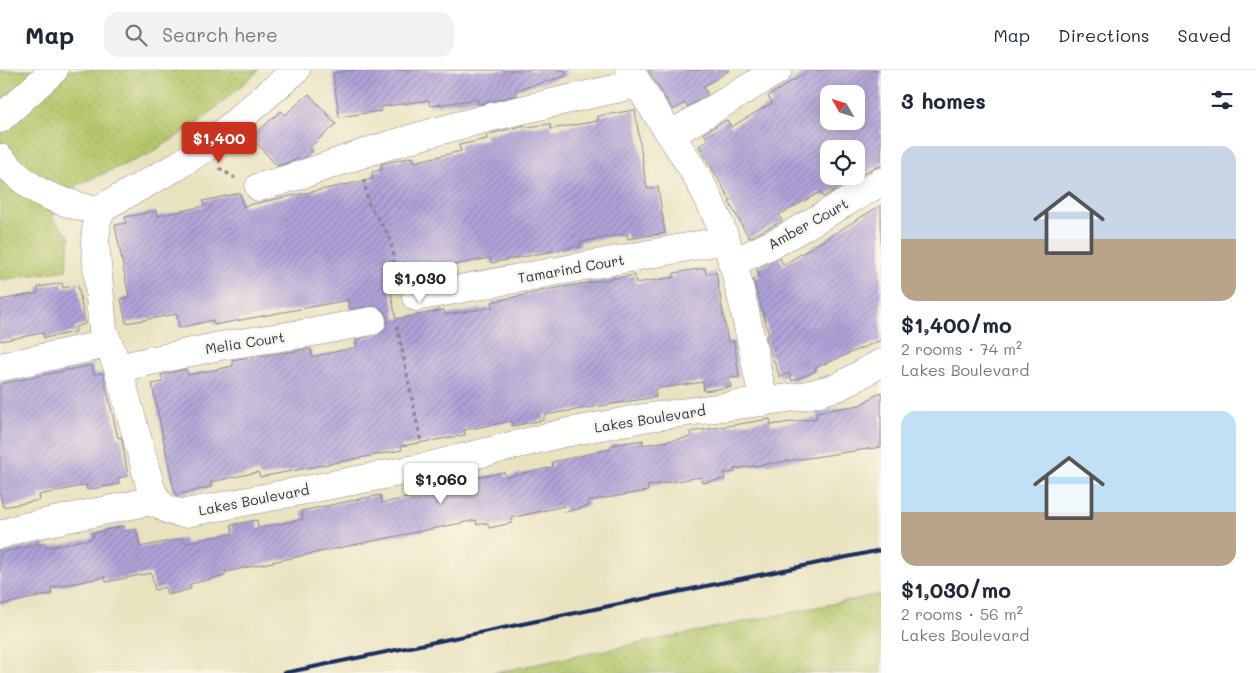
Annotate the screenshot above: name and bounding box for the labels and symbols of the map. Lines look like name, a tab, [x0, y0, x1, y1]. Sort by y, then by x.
north arrow	[820, 85, 865, 130]
pin: $1,400	[178, 122, 260, 164]
street label: Amber Court	[764, 194, 851, 253]
street label: Tamarind Court	[516, 250, 626, 287]
pin: $1,030	[379, 262, 461, 304]
street label: Melia Court	[204, 327, 286, 358]
street label: Lakes Boulevard	[593, 400, 707, 437]
pin: $1,060	[400, 462, 482, 505]
street label: Lakes Boulevard	[197, 479, 311, 520]

